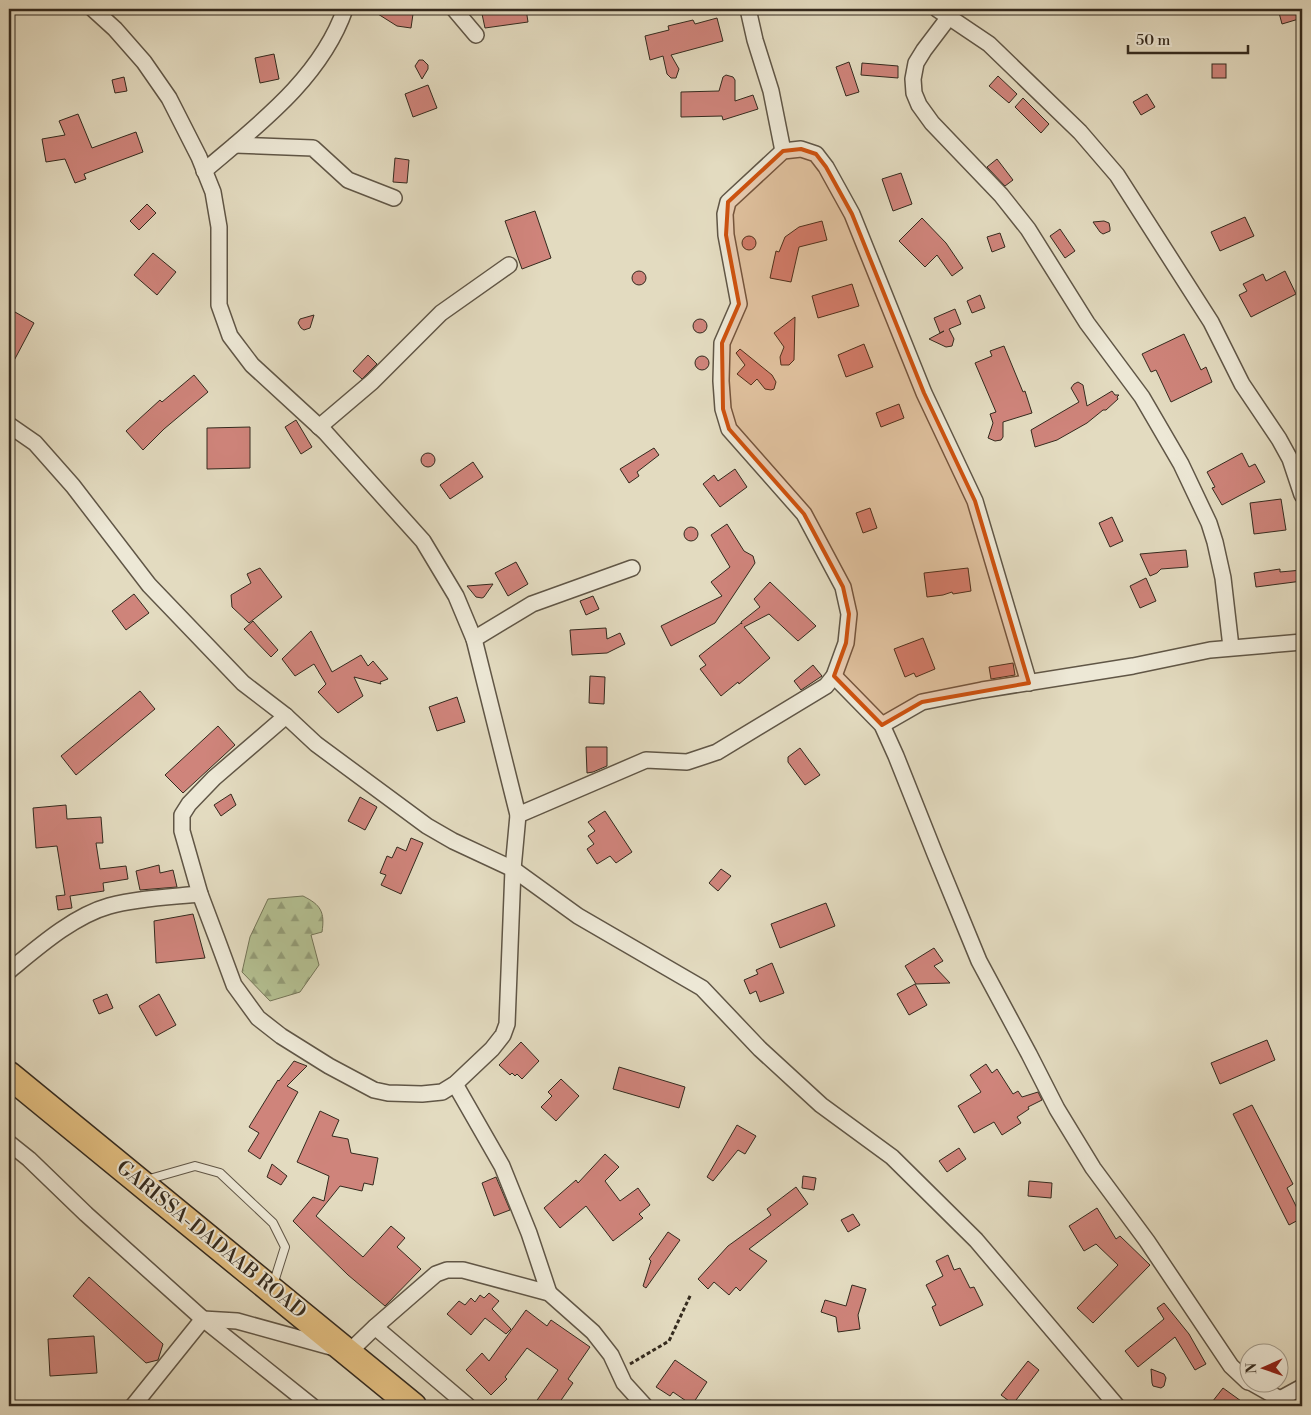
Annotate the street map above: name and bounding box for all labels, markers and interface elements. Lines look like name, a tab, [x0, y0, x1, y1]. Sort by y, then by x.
scale bar	[1128, 22, 1248, 54]
text: 50 m	[1136, 31, 1170, 50]
street label: GARISSA-DADAAB ROAD	[111, 1156, 311, 1324]
north arrow	[1238, 1342, 1288, 1392]
text: N	[1243, 1363, 1261, 1374]

